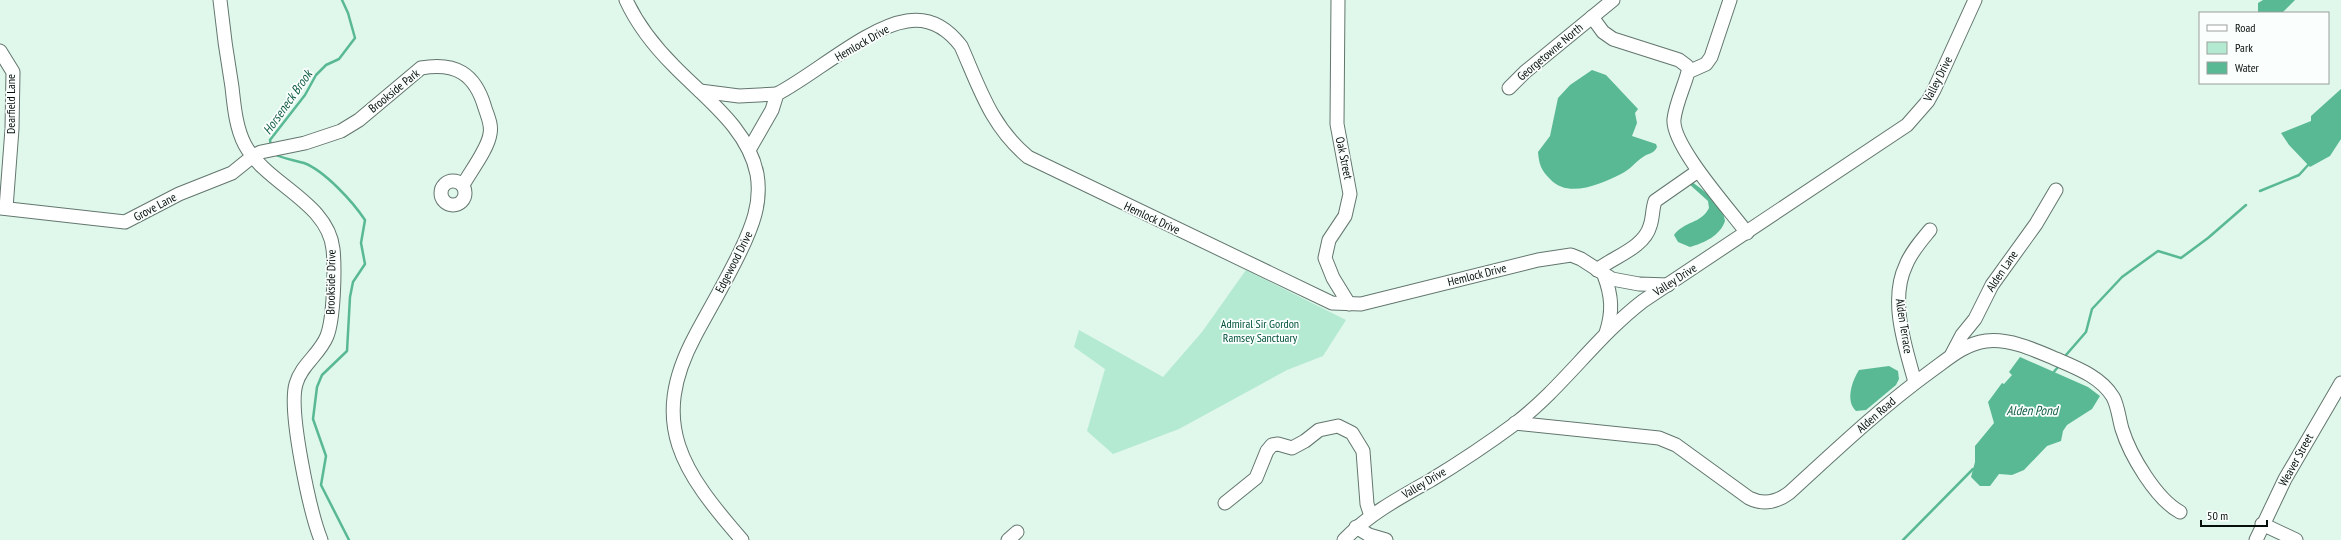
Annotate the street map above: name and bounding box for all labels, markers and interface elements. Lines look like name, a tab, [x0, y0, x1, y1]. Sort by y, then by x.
legend	[2199, 12, 2329, 84]
street label: Georgetowne North	[1514, 20, 1586, 83]
text: Road	[2235, 20, 2255, 35]
street label: Hemlock Drive	[832, 21, 892, 64]
text: Park	[2235, 40, 2253, 55]
street label: Valley Drive	[1919, 54, 1955, 105]
text: Water	[2235, 60, 2260, 75]
water label: Horseneck Brook	[259, 65, 317, 138]
street label: Brookside Park	[365, 65, 422, 116]
street label: Dearfield Lane	[3, 74, 18, 134]
street label: Oak Street	[1333, 135, 1356, 181]
street label: Grove Lane	[131, 189, 179, 224]
street label: Hemlock Drive	[1122, 198, 1183, 237]
street label: Edgewood Drive	[712, 228, 756, 295]
street label: Alden Lane	[1982, 247, 2021, 294]
street label: Brookside Drive	[322, 249, 339, 315]
street label: Hemlock Drive	[1446, 260, 1508, 289]
street label: Valley Drive	[1649, 260, 1699, 300]
street label: Alden Terrace	[1893, 297, 1916, 355]
park label: Admiral Sir Gordon Ramsey Sanctuary	[1221, 316, 1299, 345]
street label: Alden Road	[1853, 394, 1898, 436]
water label: Alden Pond	[2006, 402, 2060, 419]
street label: Weaver Street	[2275, 430, 2316, 489]
street label: Valley Drive	[1398, 464, 1449, 502]
scale bar	[2201, 502, 2267, 528]
text: 50 m	[2207, 508, 2228, 523]

